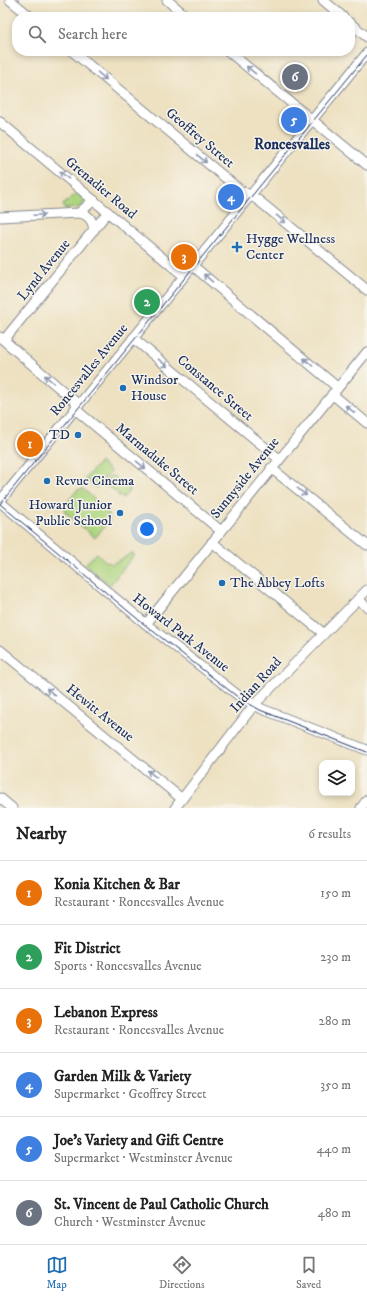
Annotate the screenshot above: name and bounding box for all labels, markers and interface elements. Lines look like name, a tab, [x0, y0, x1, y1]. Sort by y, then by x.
search box	[12, 12, 355, 56]
icon: search	[26, 23, 48, 45]
text: Search here	[58, 25, 127, 44]
pin: 6	[282, 62, 308, 92]
one-way arrow	[246, 66, 257, 75]
one-way arrow	[96, 71, 107, 80]
street label: Geoffrey Street	[162, 104, 238, 172]
pin: 5	[281, 105, 307, 135]
district label: Roncesvalles	[254, 135, 330, 154]
street label: Grenadier Road	[62, 153, 140, 223]
one-way arrow	[197, 154, 207, 163]
one-way arrow	[59, 171, 69, 180]
pin: 4	[218, 182, 244, 212]
one-way arrow	[32, 212, 45, 219]
one-way arrow	[276, 215, 287, 223]
place label: Hygge Wellness Center	[246, 230, 336, 264]
street label: Lynd Avenue	[14, 235, 74, 304]
marker: Hygge Wellness Center	[231, 241, 243, 253]
pin: 3	[171, 242, 197, 272]
one-way arrow	[203, 274, 214, 283]
pin: 2	[134, 287, 160, 317]
street label: Roncesvalles Avenue	[46, 320, 132, 420]
street label: Constance Street	[173, 351, 257, 425]
one-way arrow	[303, 358, 313, 367]
one-way arrow	[158, 359, 168, 368]
place label: Windsor House	[130, 371, 179, 405]
one-way arrow	[44, 375, 55, 384]
marker: Windsor House	[118, 383, 128, 393]
one-way arrow	[344, 404, 355, 413]
street label: Marmaduke Street	[112, 419, 203, 499]
place label: TD	[49, 426, 70, 444]
pin: 1	[17, 429, 43, 459]
marker: TD	[73, 430, 83, 440]
street label: Sunnyside Avenue	[207, 433, 283, 522]
one-way arrow	[136, 460, 147, 469]
place label: Revue Cinema	[55, 472, 134, 490]
marker: Revue Cinema	[42, 476, 52, 486]
one-way arrow	[296, 488, 307, 497]
place label: Howard Junior Public School	[29, 496, 113, 530]
marker: Howard Junior Public School	[115, 508, 125, 518]
your location	[137, 519, 157, 539]
place label: The Abbey Lofts	[230, 574, 325, 592]
marker: The Abbey Lofts	[217, 578, 227, 588]
street label: Howard Park Avenue	[129, 590, 233, 677]
street label: Indian Road	[226, 653, 286, 717]
street label: Hewitt Avenue	[62, 680, 138, 746]
one-way arrow	[46, 687, 57, 696]
map controls	[319, 760, 355, 796]
button: layers	[319, 760, 355, 796]
one-way arrow	[147, 770, 157, 779]
text: Nearby	[16, 823, 66, 845]
text: 6 results	[308, 826, 351, 842]
text: Konia Kitchen & Bar	[54, 875, 180, 894]
text: 1	[27, 885, 31, 901]
text: 150 m	[320, 885, 351, 901]
text: Restaurant · Roncesvalles Avenue	[54, 894, 224, 910]
text: Fit District	[54, 939, 121, 958]
text: 2	[26, 949, 32, 965]
text: 230 m	[320, 949, 351, 965]
text: Sports · Roncesvalles Avenue	[54, 958, 202, 974]
text: Lebanon Express	[54, 1003, 158, 1022]
text: 3	[27, 1013, 31, 1029]
text: 280 m	[319, 1013, 351, 1029]
text: Restaurant · Roncesvalles Avenue	[54, 1022, 224, 1038]
text: Garden Milk & Variety	[54, 1067, 191, 1086]
text: 4	[25, 1077, 33, 1093]
text: 350 m	[320, 1077, 351, 1093]
text: Supermarket · Geoffrey Street	[54, 1086, 206, 1102]
text: Joe's Variety and Gift Centre	[54, 1131, 223, 1150]
text: 5	[26, 1141, 32, 1157]
text: 440 m	[316, 1141, 351, 1157]
text: Supermarket · Westminster Avenue	[54, 1150, 233, 1166]
text: St. Vincent de Paul Catholic Church	[54, 1195, 269, 1214]
text: 6	[26, 1205, 32, 1221]
text: 480 m	[317, 1205, 351, 1221]
text: Church · Westminster Avenue	[54, 1214, 206, 1230]
tab: Map	[46, 1254, 68, 1292]
tab: Directions	[159, 1254, 205, 1292]
tab: Saved	[296, 1254, 321, 1292]

